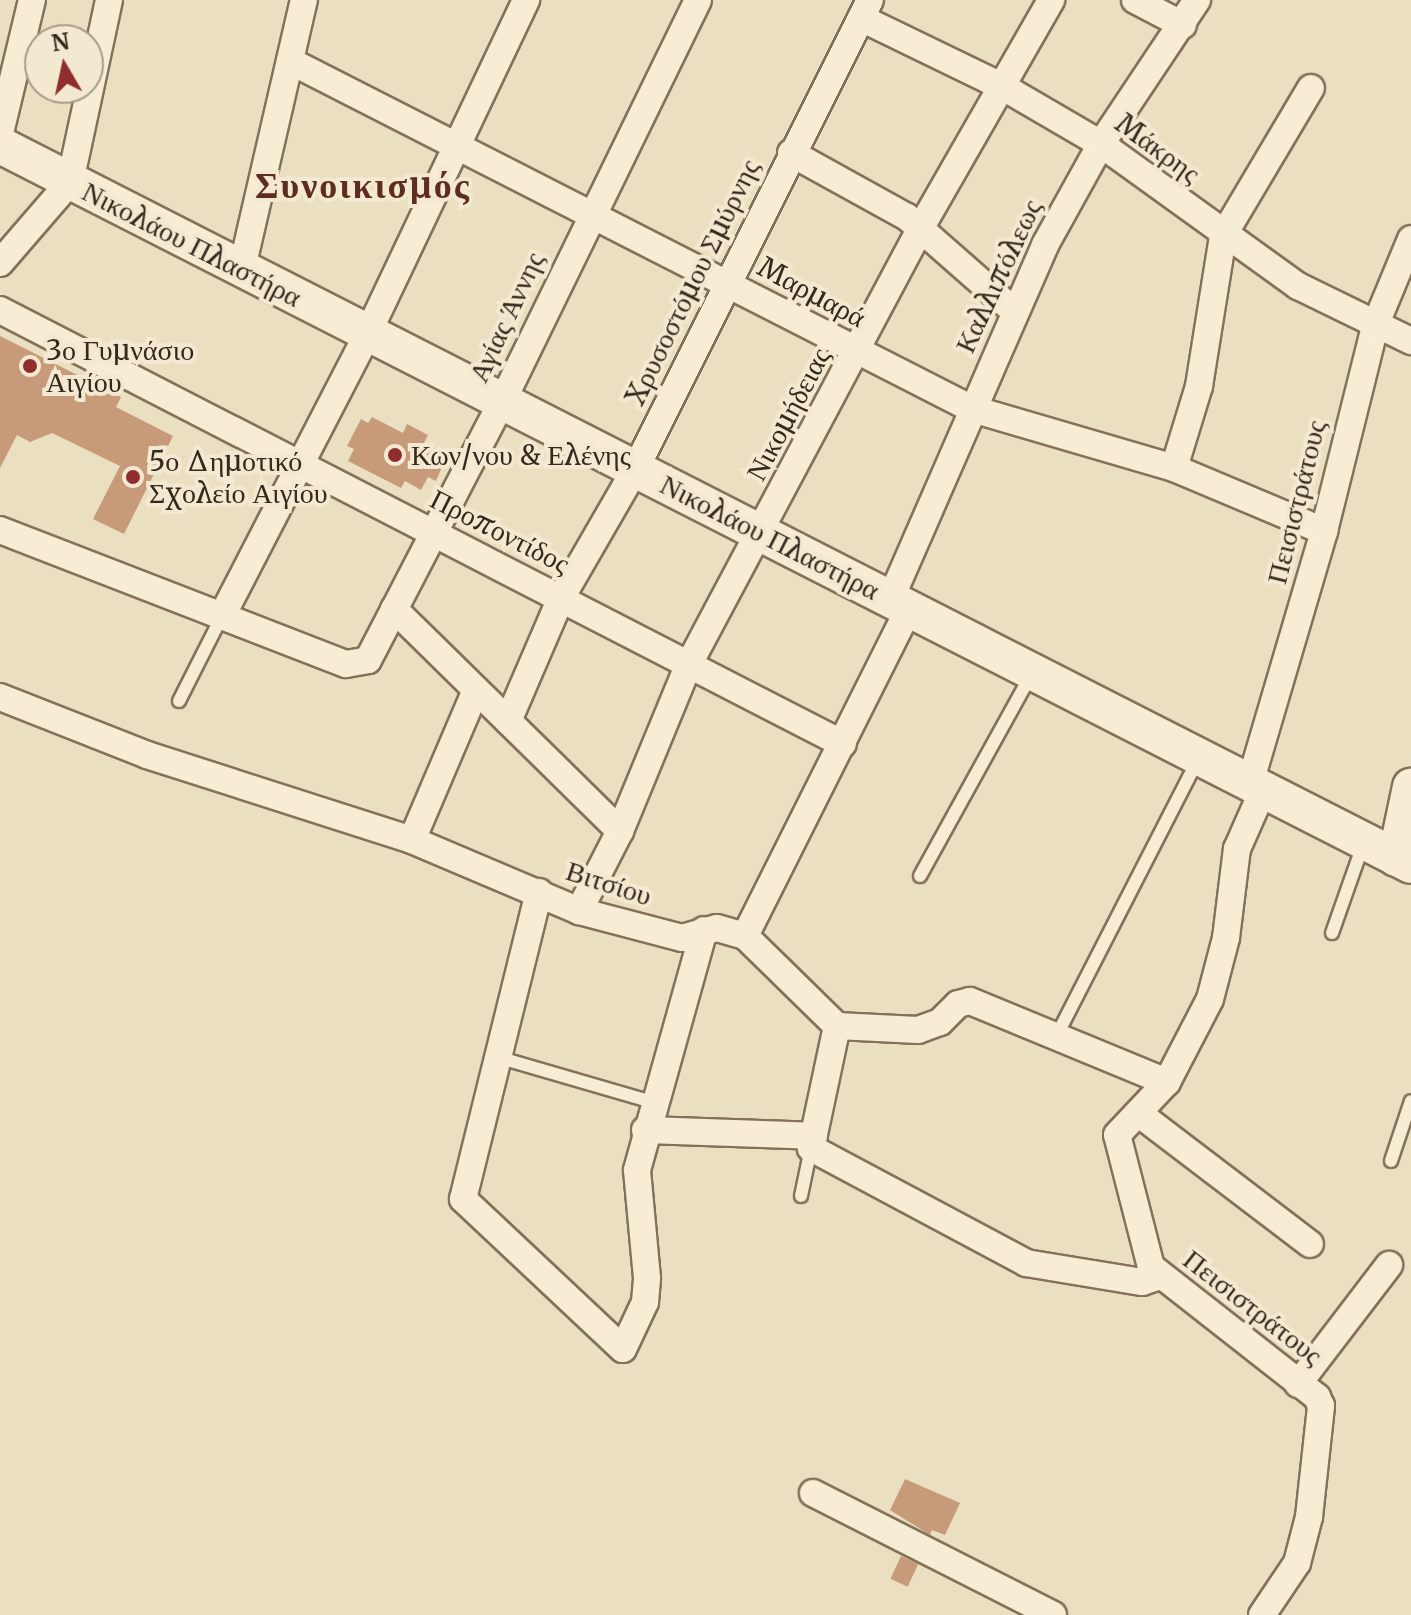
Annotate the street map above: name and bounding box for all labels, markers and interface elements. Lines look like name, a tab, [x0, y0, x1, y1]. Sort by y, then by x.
north arrow	[24, 24, 104, 104]
text: N	[50, 27, 71, 57]
street label: Μάκρης	[1109, 106, 1207, 190]
street label: Χρυσοστόμου Σμύρνης	[618, 154, 766, 410]
district label: Συνοικισμός	[255, 164, 471, 208]
street label: Νικολάου Πλαστήρα	[77, 174, 307, 314]
street label: Καλλιπόλεως	[948, 194, 1048, 358]
street label: Αγίας Άννης	[461, 247, 551, 387]
street label: Μαρμαρά	[752, 250, 872, 334]
place label: 3ο Γυμνάσιο Αιγίου	[46, 333, 194, 399]
street label: Νικομήδειας	[739, 342, 837, 486]
marker: 3ο Γυμνάσιο Αιγίου	[21, 357, 39, 375]
street label: Πεισιστράτους	[1259, 417, 1333, 587]
place label: Κων/νου & Ελένης	[411, 438, 631, 472]
place label: 5ο Δημοτικό Σχολείο Αιγίου	[149, 444, 328, 510]
marker: Κων/νου & Ελένης	[386, 446, 404, 464]
street label: Νικολάου Πλαστήρα	[655, 467, 885, 607]
marker: 5ο Δημοτικό Σχολείο Αιγίου	[124, 468, 142, 486]
street label: Προποντίδος	[425, 482, 575, 580]
street label: Βιτσίου	[562, 853, 656, 913]
street label: Πεισιστράτους	[1177, 1242, 1329, 1372]

